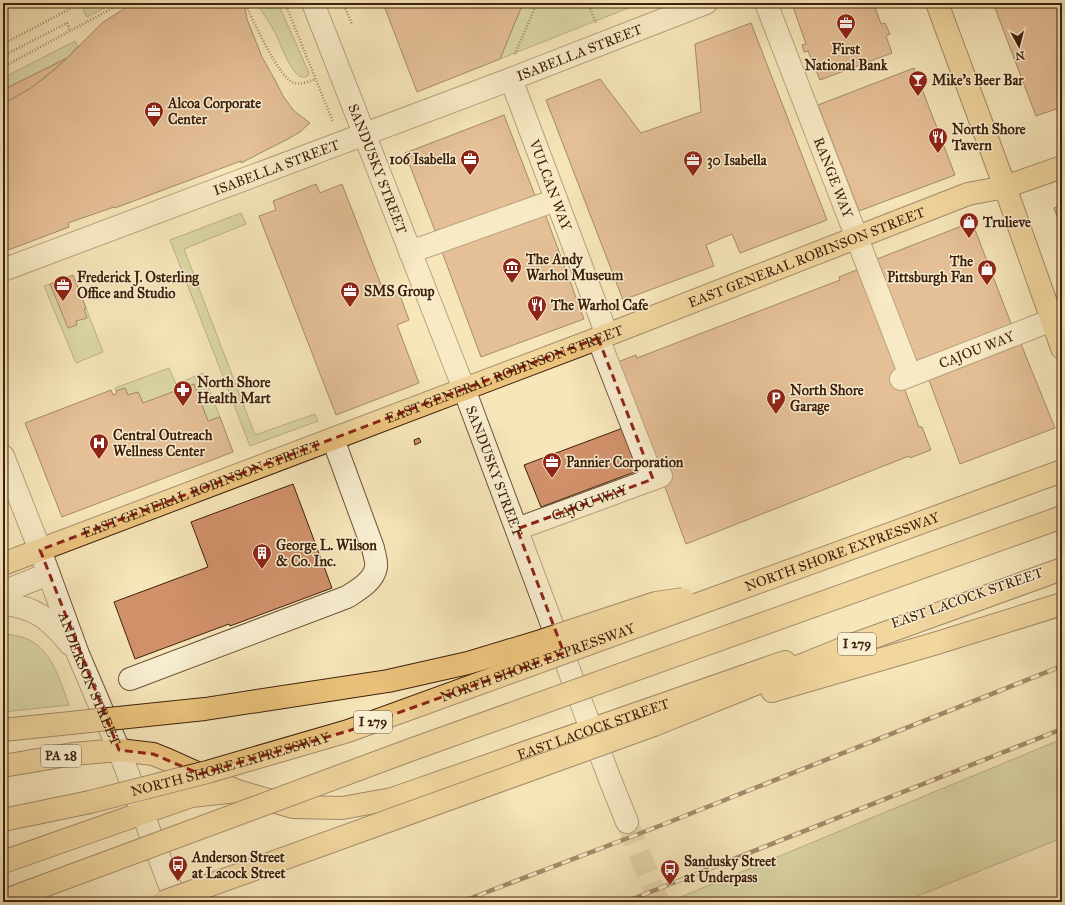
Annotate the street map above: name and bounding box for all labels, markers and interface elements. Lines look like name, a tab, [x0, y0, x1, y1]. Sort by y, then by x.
office icon: First National Bank	[835, 12, 857, 40]
street label: ISABELLA STREET	[514, 20, 645, 85]
north arrow	[999, 26, 1039, 66]
place label: First National Bank	[805, 41, 888, 74]
text: N	[1014, 48, 1026, 63]
bar icon: Mike's Beer Bar	[907, 69, 929, 97]
place label: Mike's Beer Bar	[932, 72, 1024, 89]
place label: Alcoa Corporate Center	[167, 95, 261, 128]
office icon: Alcoa Corporate Center	[143, 100, 165, 128]
street label: SANDUSKY STREET	[345, 101, 411, 237]
place label: North Shore Tavern	[951, 121, 1026, 154]
restaurant icon: North Shore Tavern	[927, 126, 949, 154]
street label: RANGE WAY	[810, 135, 857, 221]
street label: ISABELLA STREET	[211, 136, 342, 199]
street label: VULCAN WAY	[526, 136, 576, 234]
office icon: 106 Isabella	[459, 148, 481, 176]
office icon: 30 Isabella	[682, 149, 704, 177]
place label: 106 Isabella	[389, 151, 457, 168]
place label: 30 Isabella	[707, 152, 768, 170]
street label: EAST GENERAL ROBINSON STREET	[686, 203, 928, 311]
shop icon: Trulieve	[958, 211, 980, 239]
place label: Trulieve	[982, 214, 1031, 231]
place label: The Andy Warhol Museum	[525, 251, 623, 284]
place label: The Pittsburgh Fan	[887, 253, 973, 287]
museum icon: The Andy Warhol Museum	[501, 256, 523, 284]
shop icon: The Pittsburgh Fan	[976, 258, 998, 286]
place label: Frederick J. Osterling Office and Studio	[77, 269, 199, 302]
office icon: Frederick J. Osterling Office and Studio	[52, 274, 74, 302]
office icon: SMS Group	[339, 280, 361, 308]
place label: SMS Group	[364, 283, 435, 301]
restaurant icon: The Warhol Cafe	[526, 294, 548, 322]
place label: The Warhol Cafe	[550, 297, 649, 314]
street label: EAST GENERAL ROBINSON STREET	[383, 321, 626, 427]
street label: CAJOU WAY	[936, 327, 1018, 372]
place label: North Shore Health Mart	[197, 374, 271, 407]
pharmacy icon: North Shore Health Mart	[172, 379, 194, 407]
place label: North Shore Garage	[790, 382, 864, 416]
parking icon: North Shore Garage	[765, 387, 787, 415]
street label: SANDUSKY STREET	[462, 403, 527, 539]
place label: Central Outreach Wellness Center	[113, 427, 213, 460]
hospital icon: Central Outreach Wellness Center	[88, 432, 110, 460]
street label: EAST GENERAL ROBINSON STREET	[80, 436, 323, 542]
office icon: Pannier Corporation	[541, 451, 563, 479]
place label: Pannier Corporation	[566, 454, 684, 472]
street label: CAJOU WAY	[549, 480, 630, 524]
street label: NORTH SHORE EXPRESSWAY	[742, 508, 943, 595]
place label: George L. Wilson & Co. Inc.	[276, 537, 377, 570]
building icon: George L. Wilson & Co. Inc.	[251, 542, 273, 570]
street label: EAST LACOCK STREET	[889, 564, 1046, 632]
street label: ANDERSON STREET	[55, 609, 125, 748]
street label: NORTH SHORE EXPRESSWAY	[438, 619, 638, 705]
road number: I 279	[838, 633, 876, 655]
street label: EAST LACOCK STREET	[515, 694, 672, 763]
road number: I 279	[354, 711, 392, 733]
street label: NORTH SHORE EXPRESSWAY	[129, 728, 333, 800]
road number: PA 28	[41, 745, 81, 767]
place label: Anderson Street at Lacock Street	[191, 849, 285, 882]
place label: Sandusky Street at Underpass	[684, 853, 776, 887]
bus stop icon: Anderson Street at Lacock Street	[167, 854, 189, 882]
bus stop icon: Sandusky Street at Underpass	[659, 858, 681, 886]

